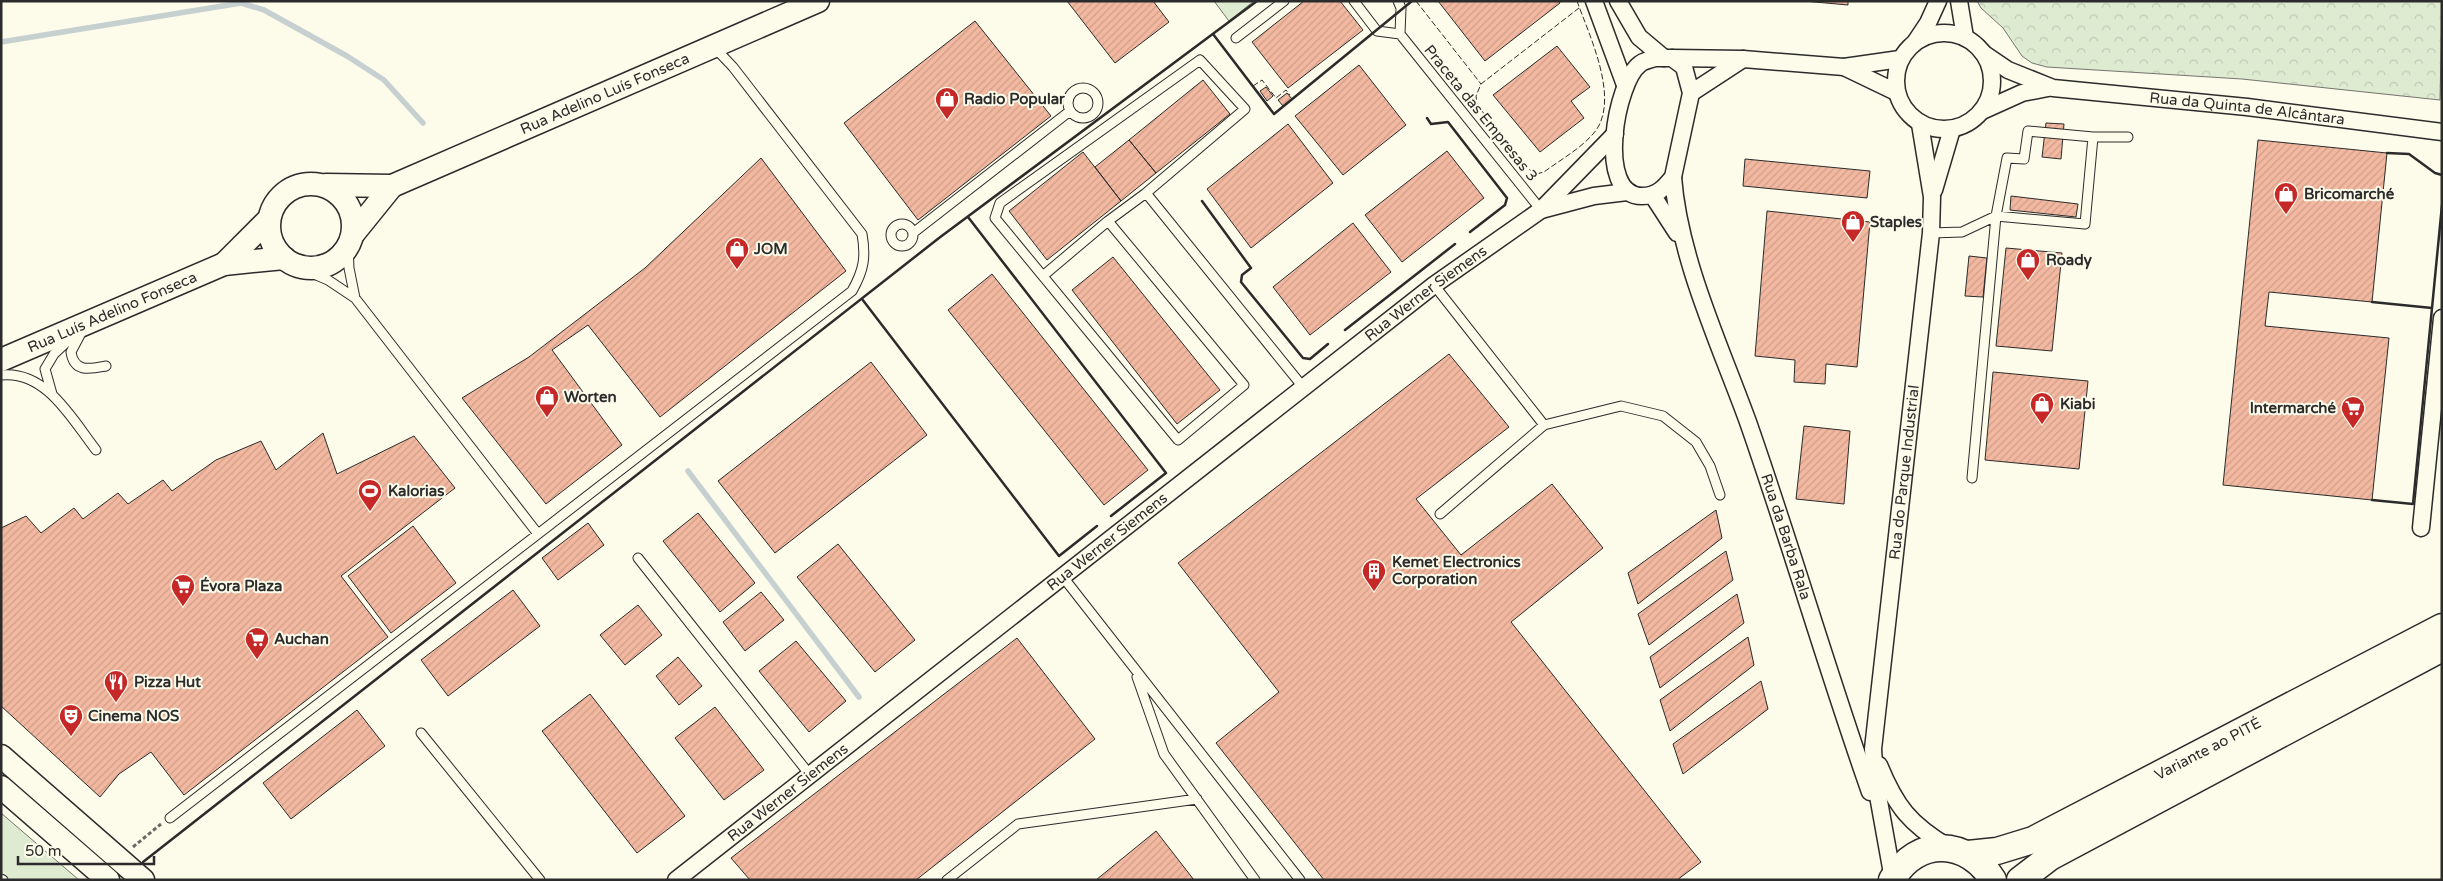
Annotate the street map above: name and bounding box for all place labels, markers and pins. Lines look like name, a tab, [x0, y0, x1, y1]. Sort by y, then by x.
shop icon: Radio Popular	[934, 86, 960, 120]
place label: Radio Popular	[964, 90, 1065, 109]
shop icon: Bricomarché	[2273, 181, 2299, 215]
place label: Bricomarché	[2304, 185, 2395, 203]
shop icon: Staples	[1840, 209, 1866, 243]
place label: Staples	[1870, 213, 1922, 232]
shop icon: JOM	[724, 236, 750, 270]
place label: JOM	[753, 240, 788, 258]
shop icon: Roady	[2015, 247, 2041, 281]
place label: Roady	[2046, 251, 2092, 270]
shop icon: Worten	[534, 384, 560, 418]
place label: Worten	[564, 388, 617, 406]
shop icon: Kiabi	[2029, 391, 2055, 425]
place label: Kiabi	[2060, 395, 2095, 413]
supermarket icon: Intermarché	[2340, 395, 2366, 429]
place label: Intermarché	[2250, 399, 2337, 417]
sports icon: Kalorias	[357, 478, 383, 512]
place label: Kalorias	[388, 482, 444, 500]
place label: Kemet Electronics Corporation	[1392, 553, 1521, 589]
building icon: Kemet Electronics Corporation	[1361, 558, 1387, 592]
supermarket icon: Évora Plaza	[170, 573, 196, 607]
place label: Évora Plaza	[200, 576, 282, 595]
supermarket icon: Auchan	[244, 626, 270, 660]
place label: Auchan	[274, 630, 329, 648]
restaurant icon: Pizza Hut	[103, 669, 129, 703]
place label: Pizza Hut	[134, 673, 201, 691]
theatre icon: Cinema NOS	[58, 703, 84, 737]
place label: Cinema NOS	[88, 707, 179, 725]

